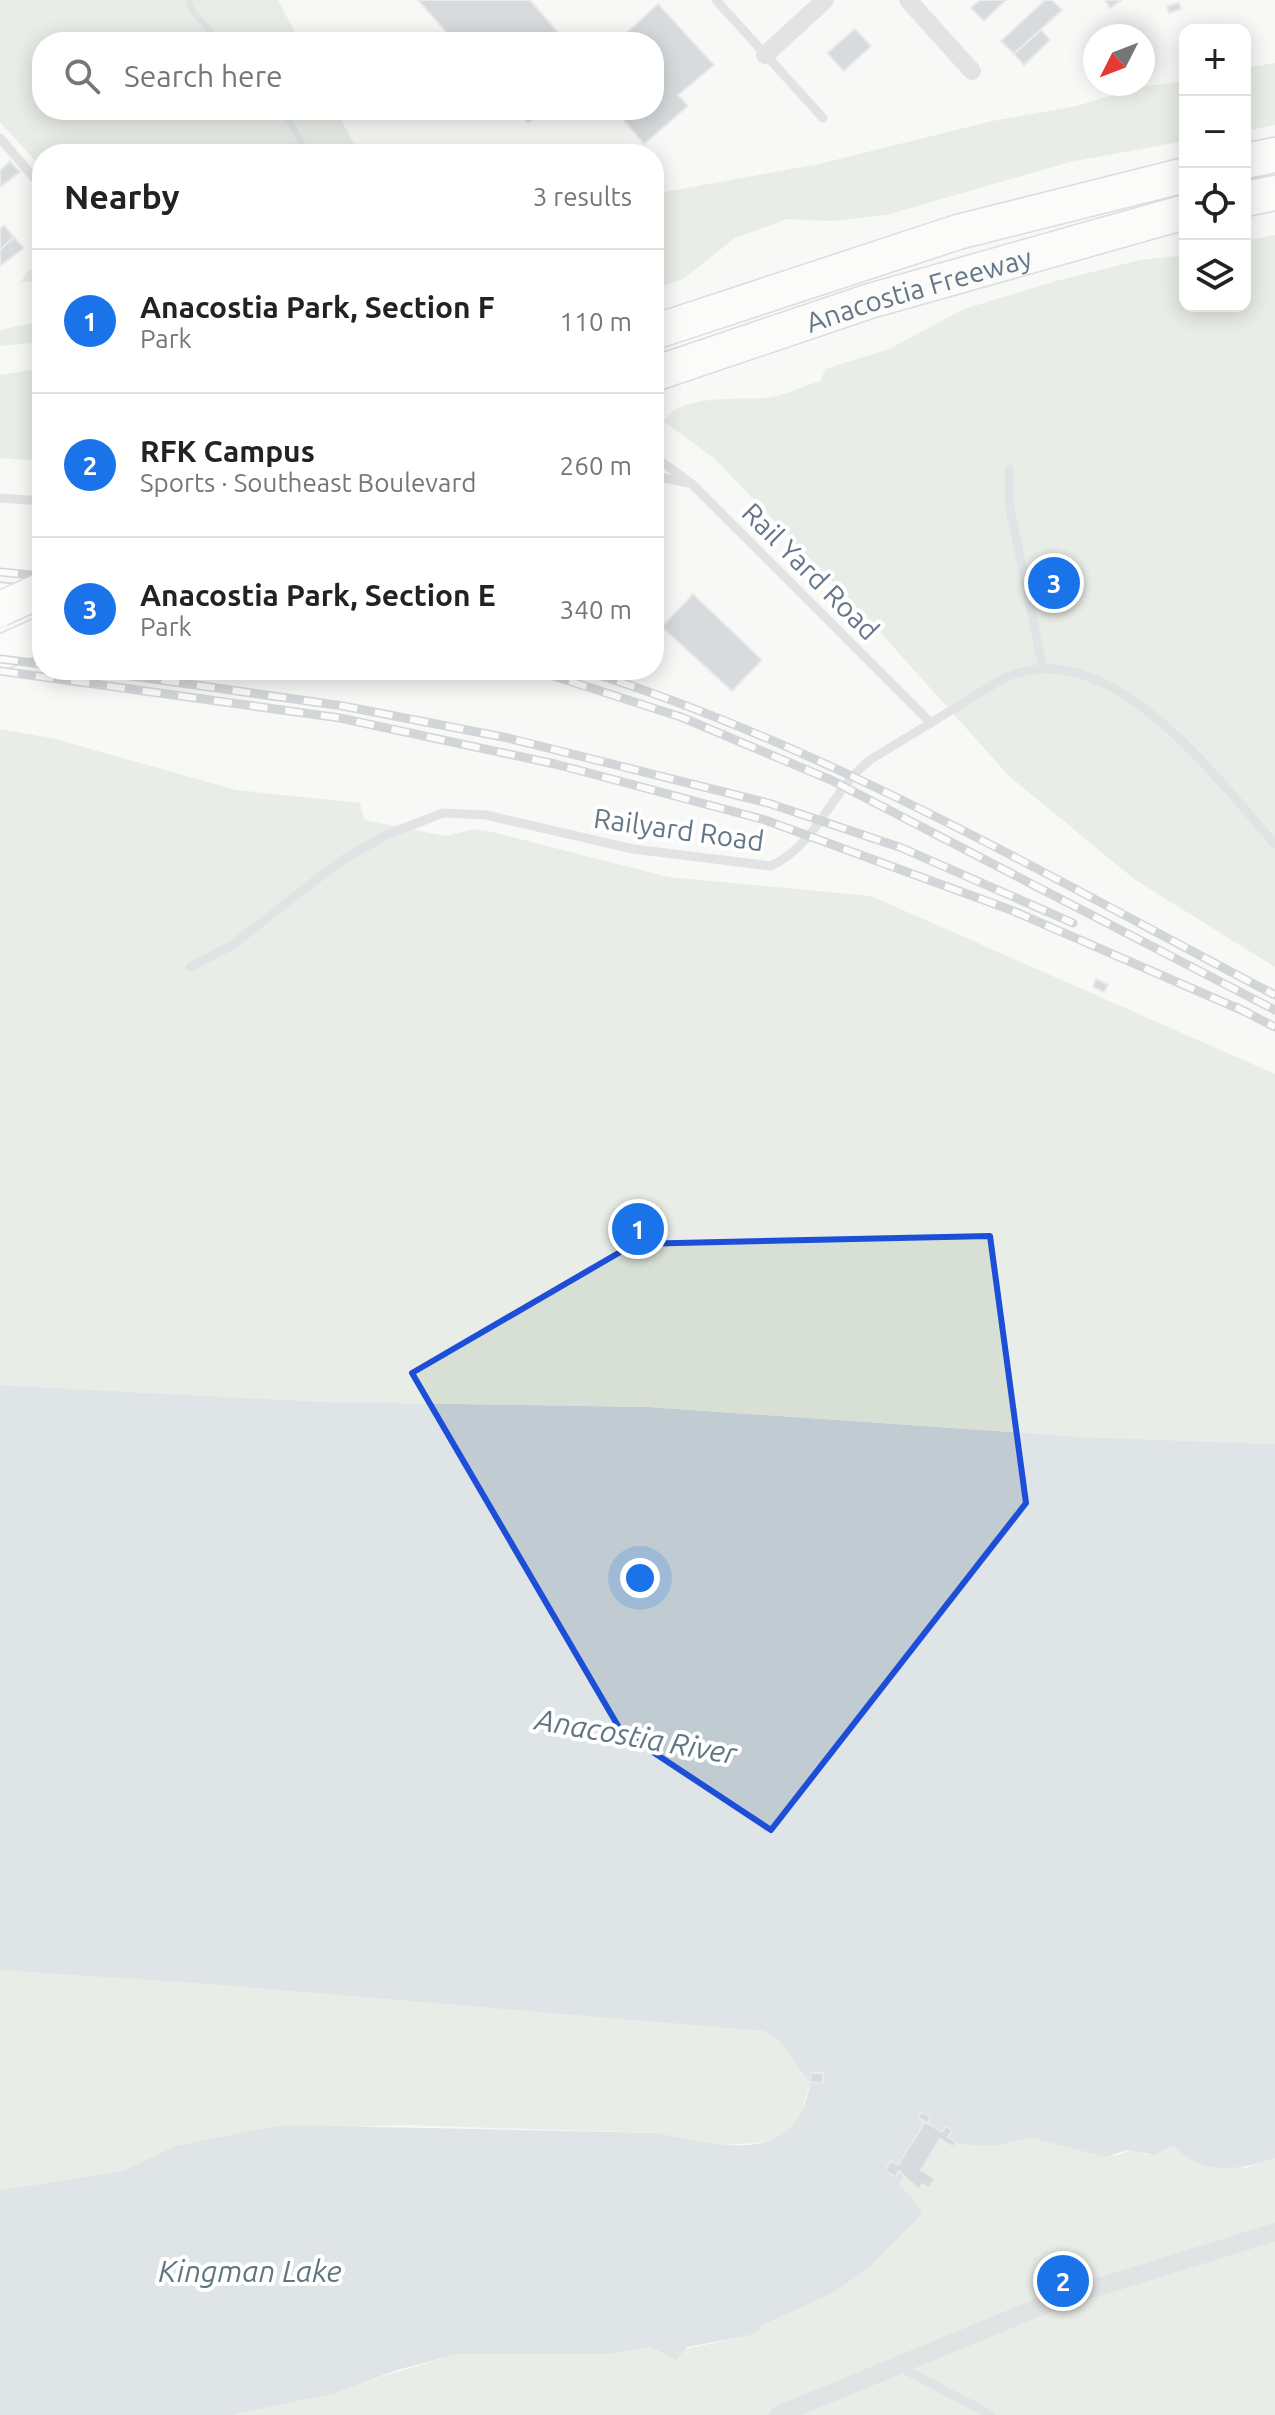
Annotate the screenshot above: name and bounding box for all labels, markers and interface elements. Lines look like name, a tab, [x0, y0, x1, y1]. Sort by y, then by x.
north arrow	[1083, 24, 1155, 96]
map controls	[1179, 24, 1251, 312]
button: +	[1179, 24, 1251, 96]
search box	[32, 32, 664, 120]
icon: search	[60, 54, 104, 98]
text: Search here	[124, 59, 283, 93]
button: −	[1179, 96, 1251, 168]
button: locate	[1179, 168, 1251, 240]
text: Nearby	[64, 177, 179, 215]
text: 3 results	[533, 182, 632, 211]
button: layers	[1179, 240, 1251, 312]
street label: Anacostia Freeway	[802, 241, 1035, 337]
text: Anacostia Park, Section F	[140, 290, 495, 324]
text: 1	[83, 307, 97, 336]
text: 110 m	[560, 307, 632, 336]
text: Park	[140, 324, 192, 353]
text: RFK Campus	[140, 434, 315, 468]
text: 2	[83, 451, 97, 480]
text: 260 m	[560, 451, 632, 480]
text: Sports · Southeast Boulevard	[140, 468, 476, 497]
street label: Rail Yard Road	[736, 496, 886, 646]
pin: 3	[1028, 553, 1080, 613]
text: Anacostia Park, Section E	[140, 578, 496, 612]
text: 3	[83, 595, 97, 624]
text: 340 m	[560, 595, 632, 624]
text: Park	[140, 612, 192, 641]
street label: Railyard Road	[592, 802, 766, 856]
pin: 1	[612, 1199, 664, 1259]
your location	[620, 1558, 660, 1598]
water label: Anacostia River	[531, 1701, 741, 1771]
pin: 2	[1037, 2251, 1089, 2311]
water label: Kingman Lake	[158, 2254, 342, 2288]

